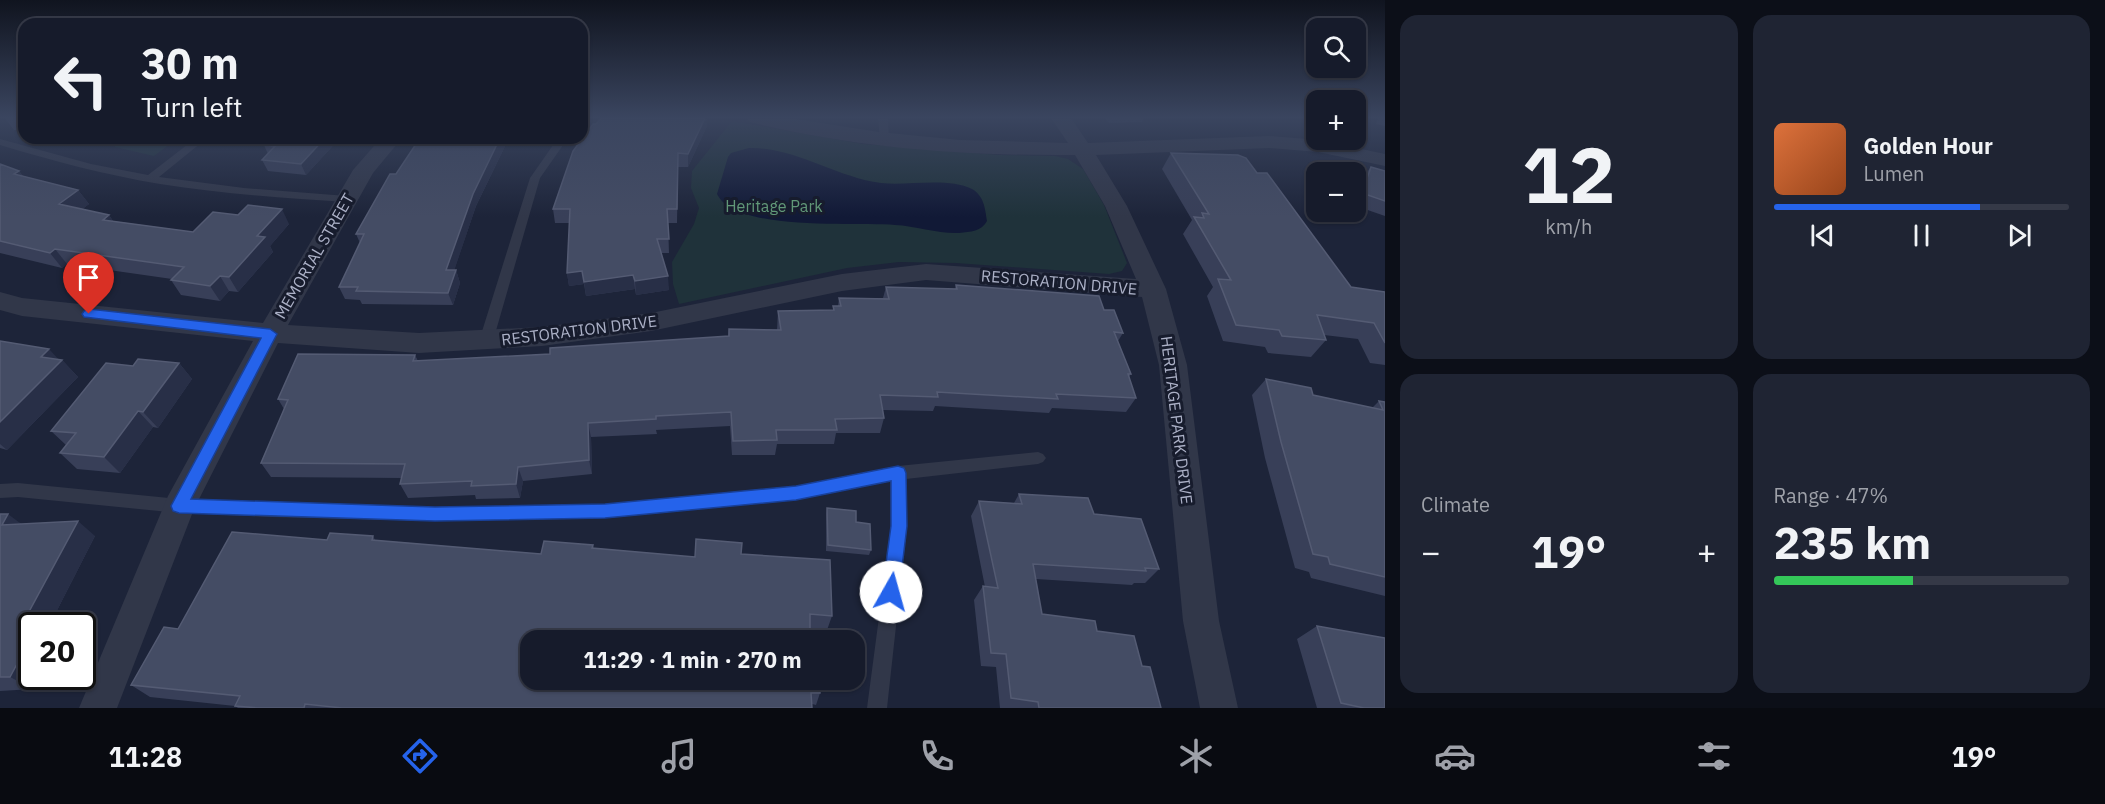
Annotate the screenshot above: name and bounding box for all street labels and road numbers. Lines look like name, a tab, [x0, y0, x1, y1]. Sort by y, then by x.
street label: MEMORIAL STREET	[270, 190, 358, 322]
street label: RESTORATION DRIVE	[980, 265, 1138, 299]
street label: RESTORATION DRIVE	[500, 311, 658, 349]
street label: HERITAGE PARK DRIVE	[1157, 335, 1197, 505]

